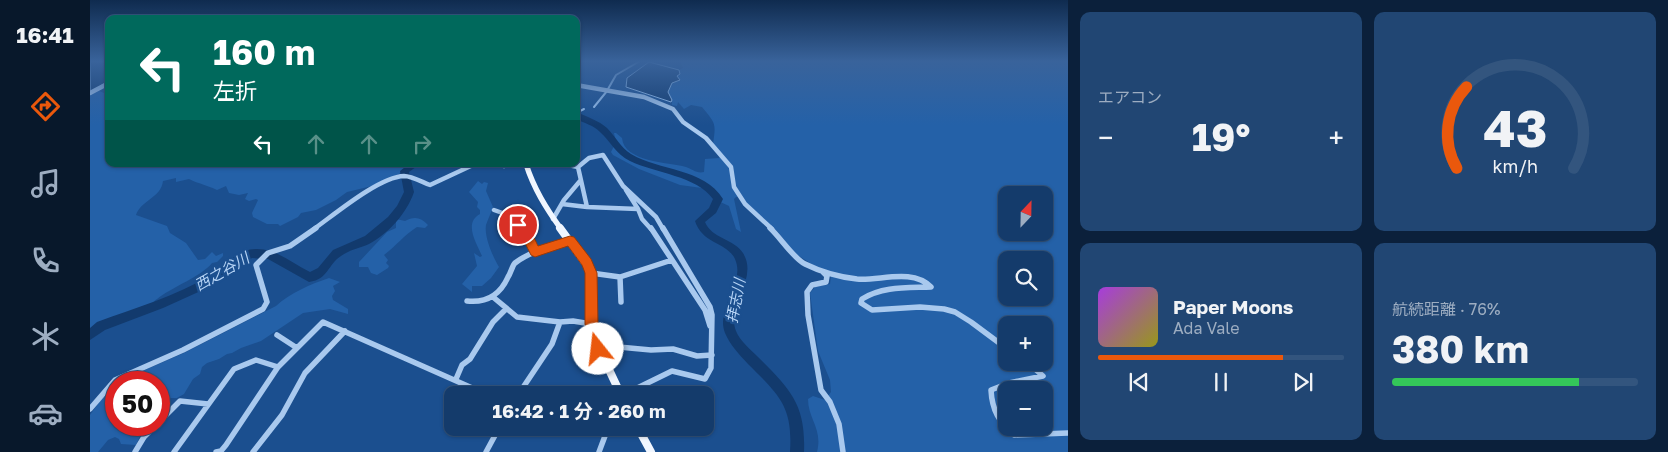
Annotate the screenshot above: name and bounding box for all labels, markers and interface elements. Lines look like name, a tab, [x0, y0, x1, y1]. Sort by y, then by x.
text: 16:41	[16, 21, 74, 48]
text: 160 m	[213, 31, 315, 73]
icon: left	[130, 35, 195, 100]
text: 左折	[213, 77, 257, 104]
text: エアコン	[1098, 87, 1162, 107]
icon: directions	[28, 89, 63, 124]
text: 43	[1483, 96, 1547, 158]
text: 19°	[1192, 114, 1250, 159]
text: −	[1098, 121, 1113, 154]
text: +	[1329, 121, 1344, 154]
icon: left	[249, 130, 277, 158]
icon: ahead	[302, 130, 330, 158]
icon: ahead	[355, 130, 383, 158]
icon: right	[408, 130, 436, 158]
text: km/h	[1492, 155, 1538, 177]
icon: music	[28, 166, 63, 201]
north arrow	[998, 186, 1052, 241]
map controls	[998, 186, 1053, 436]
pin	[497, 204, 539, 246]
icon: arrive	[504, 211, 532, 239]
icon: phone	[28, 243, 63, 278]
water label: 西之谷川	[191, 247, 254, 294]
button: search	[998, 251, 1053, 306]
water label: 拝志川	[722, 275, 749, 325]
text: Paper Moons	[1173, 295, 1293, 318]
text: 航続距離 · 76%	[1392, 299, 1500, 319]
button: +	[998, 316, 1053, 371]
text: Ada Vale	[1173, 318, 1239, 338]
icon: climate	[28, 319, 63, 354]
position arrow	[571, 322, 623, 374]
text: 380 km	[1392, 326, 1529, 371]
icon: previous	[1125, 368, 1153, 396]
icon: pause	[1207, 368, 1235, 396]
icon: next	[1289, 368, 1317, 396]
speed limit sign: 50	[105, 371, 170, 436]
button: −	[998, 381, 1053, 436]
icon: car	[28, 396, 63, 431]
text: 16:42 · 1 分 · 260 m	[492, 399, 666, 422]

